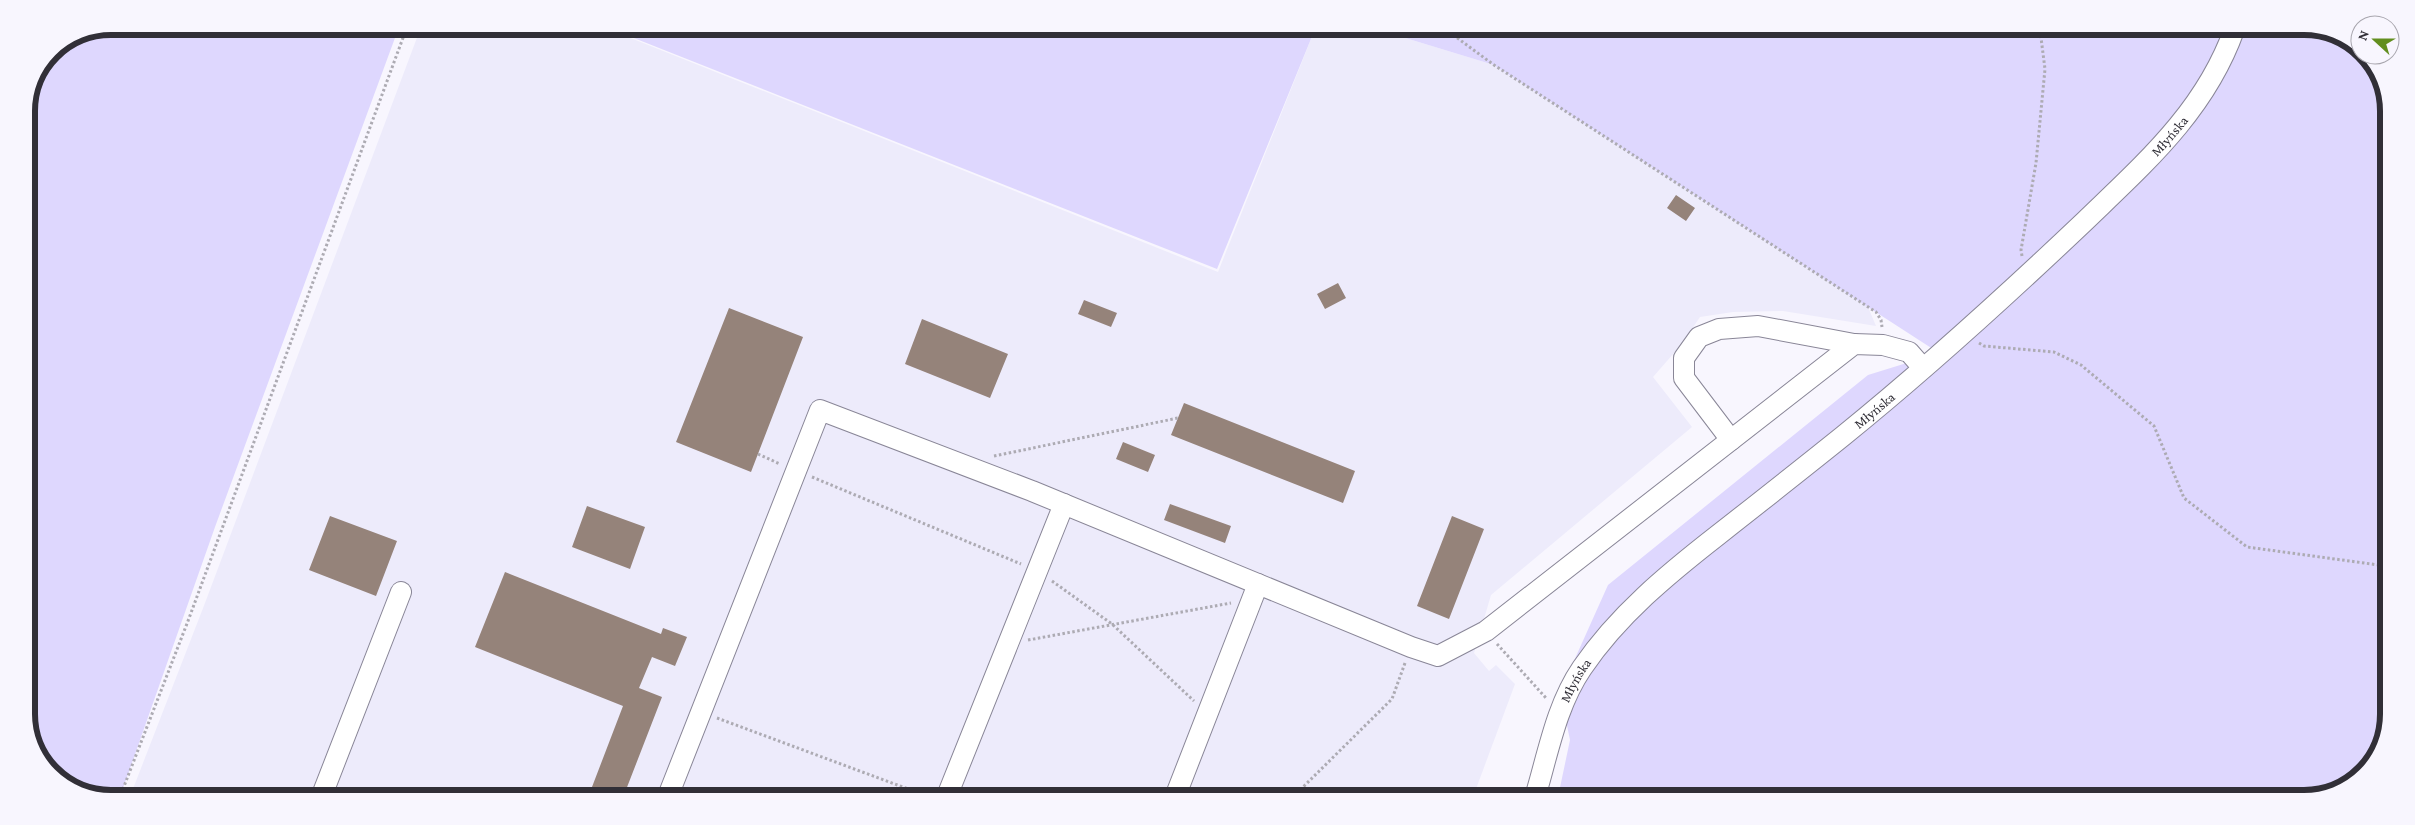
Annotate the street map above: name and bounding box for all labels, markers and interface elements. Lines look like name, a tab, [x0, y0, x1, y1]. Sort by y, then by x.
north arrow	[2350, 15, 2400, 65]
text: N	[2354, 28, 2372, 43]
street label: Młyńska	[2147, 112, 2191, 159]
street label: Młyńska	[1851, 388, 1898, 432]
street label: Młyńska	[1557, 655, 1595, 705]

